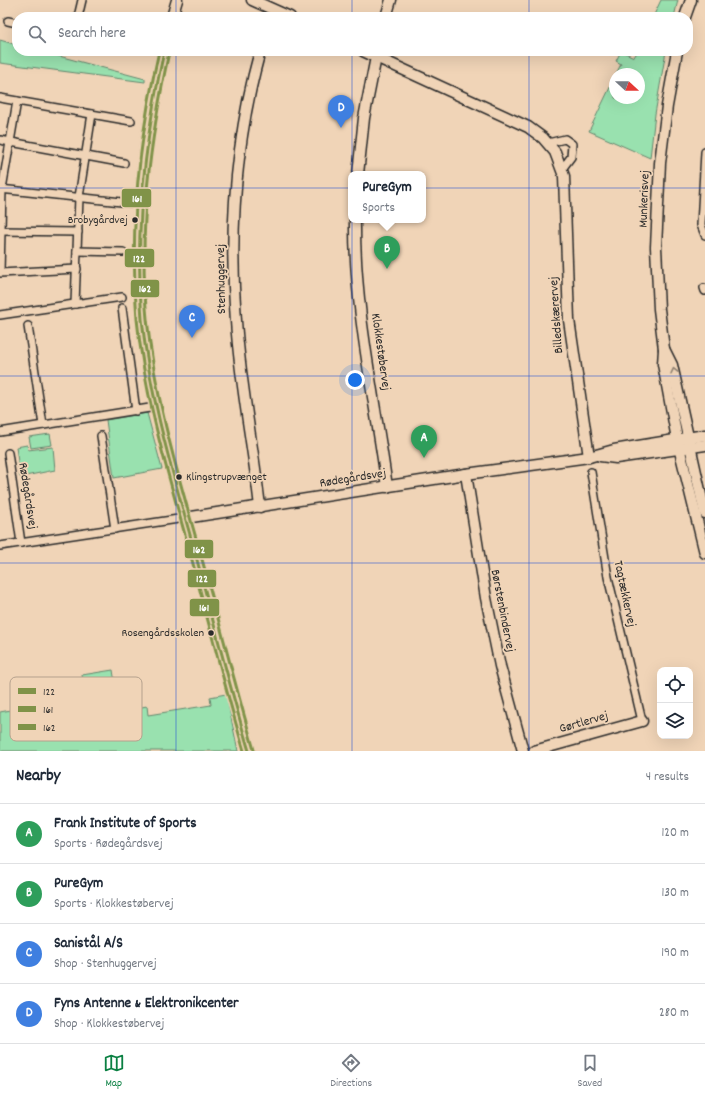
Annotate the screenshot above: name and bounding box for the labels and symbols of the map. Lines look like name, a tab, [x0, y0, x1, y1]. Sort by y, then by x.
north arrow	[609, 68, 645, 104]
pin: D	[328, 95, 354, 128]
street label: Munkerisvej	[635, 170, 655, 228]
line badge: 161	[121, 188, 152, 208]
text: 161	[132, 192, 142, 208]
place label: Brobygårdvej	[68, 212, 128, 229]
marker: Brobygårdvej	[130, 215, 140, 225]
pin: B	[374, 236, 400, 269]
street label: Stenhuggervej	[212, 244, 232, 314]
line badge: 122	[124, 248, 155, 268]
text: 122	[133, 252, 145, 268]
street label: Billedskærervej	[545, 276, 569, 354]
line badge: 162	[130, 279, 160, 298]
text: 162	[139, 282, 151, 298]
pin: C	[179, 305, 205, 338]
street label: Klokkestøbervej	[365, 312, 395, 392]
one-way arrow	[670, 368, 678, 374]
your location	[345, 370, 365, 390]
pin: A	[411, 425, 437, 458]
street label: Rødegårdsvej	[12, 461, 42, 531]
street label: Rødegårdsvej	[318, 464, 388, 494]
place label: Klingstrupvænget	[186, 469, 267, 486]
marker: Klingstrupvænget	[174, 472, 184, 482]
line badge: 162	[184, 539, 214, 559]
text: 162	[193, 543, 205, 559]
street label: Tagtækkervej	[608, 559, 640, 629]
street label: Børstenbindervej	[485, 568, 519, 654]
line badge: 122	[187, 569, 217, 588]
text: 122	[196, 572, 208, 588]
line badge: 161	[189, 598, 220, 617]
text: 161	[199, 601, 209, 617]
place label: Rosengårdsskolen	[122, 625, 204, 642]
marker: Rosengårdsskolen	[206, 628, 216, 638]
legend	[10, 677, 142, 741]
text: 122	[43, 685, 55, 701]
text: 161	[43, 703, 53, 719]
street label: Gørtlervej	[557, 707, 611, 739]
text: 162	[43, 721, 56, 737]

